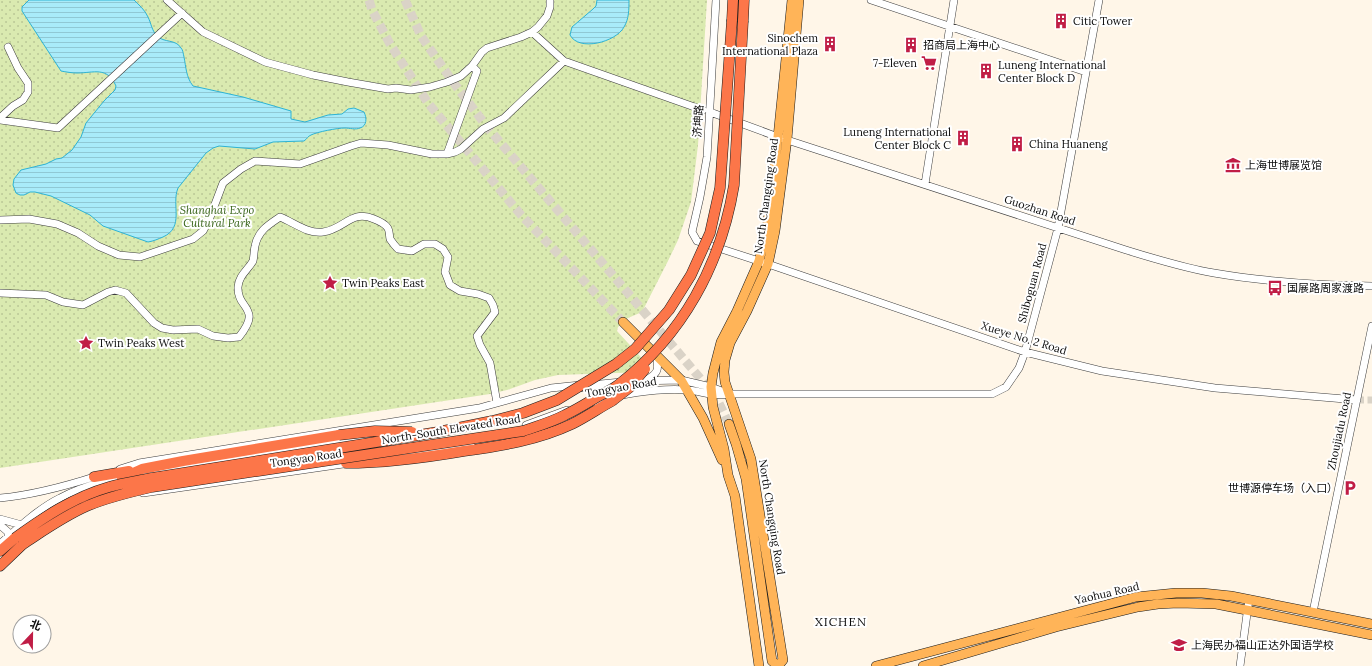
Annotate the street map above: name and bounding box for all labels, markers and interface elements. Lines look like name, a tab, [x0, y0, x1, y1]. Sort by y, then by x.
building icon: Citic Tower	[1052, 12, 1070, 30]
place label: Citic Tower	[1073, 14, 1133, 28]
place label: Sinochem International Plaza	[722, 31, 818, 58]
building icon: Sinochem International Plaza	[821, 35, 839, 53]
building icon: 招商局上海中心	[902, 36, 920, 54]
place label: 招商局上海中心	[923, 38, 1000, 52]
supermarket icon: 7-Eleven	[920, 54, 938, 72]
place label: 7-Eleven	[873, 56, 917, 70]
place label: Luneng International Center Block D	[998, 58, 1106, 85]
building icon: Luneng International Center Block D	[977, 62, 995, 80]
street label: 济坤路	[690, 104, 706, 138]
place label: Luneng International Center Block C	[843, 125, 951, 152]
building icon: Luneng International Center Block C	[954, 129, 972, 147]
building icon: China Huaneng	[1008, 135, 1026, 153]
street label: North Changqing Road	[751, 137, 781, 255]
place label: China Huaneng	[1029, 137, 1109, 151]
museum icon: 上海世博展览馆	[1224, 156, 1242, 174]
place label: 上海世博展览馆	[1245, 158, 1322, 172]
street label: Guozhan Road	[1002, 192, 1078, 228]
park label: Shanghai Expo Cultural Park	[180, 203, 255, 230]
street label: Shiboguan Road	[1015, 241, 1050, 324]
place icon: Twin Peaks East	[321, 274, 339, 292]
place label: Twin Peaks East	[342, 276, 425, 290]
bus stop icon: 国展路周家渡路	[1266, 279, 1284, 297]
place label: 国展路周家渡路	[1287, 281, 1364, 295]
street label: Xueye No. 2 Road	[979, 318, 1069, 358]
place icon: Twin Peaks West	[77, 334, 95, 352]
place label: Twin Peaks West	[98, 336, 185, 350]
street label: Tongyao Road	[584, 374, 658, 400]
street label: Zhoujiadu Road	[1324, 390, 1354, 471]
street label: North-South Elevated Road	[380, 411, 522, 447]
street label: Tongyao Road	[269, 446, 343, 470]
street label: North Changqing Road	[756, 458, 788, 576]
parking icon: 世博源停车场（入口）	[1341, 479, 1359, 497]
place label: 世博源停车场（入口）	[1228, 481, 1338, 495]
street label: Yaohua Road	[1072, 579, 1141, 607]
north arrow	[12, 614, 52, 654]
district label: XICHEN	[815, 614, 867, 629]
text: 北	[28, 616, 43, 633]
school or university icon: 上海民办福山正达外国语学校	[1170, 636, 1188, 654]
place label: 上海民办福山正达外国语学校	[1191, 638, 1334, 652]

